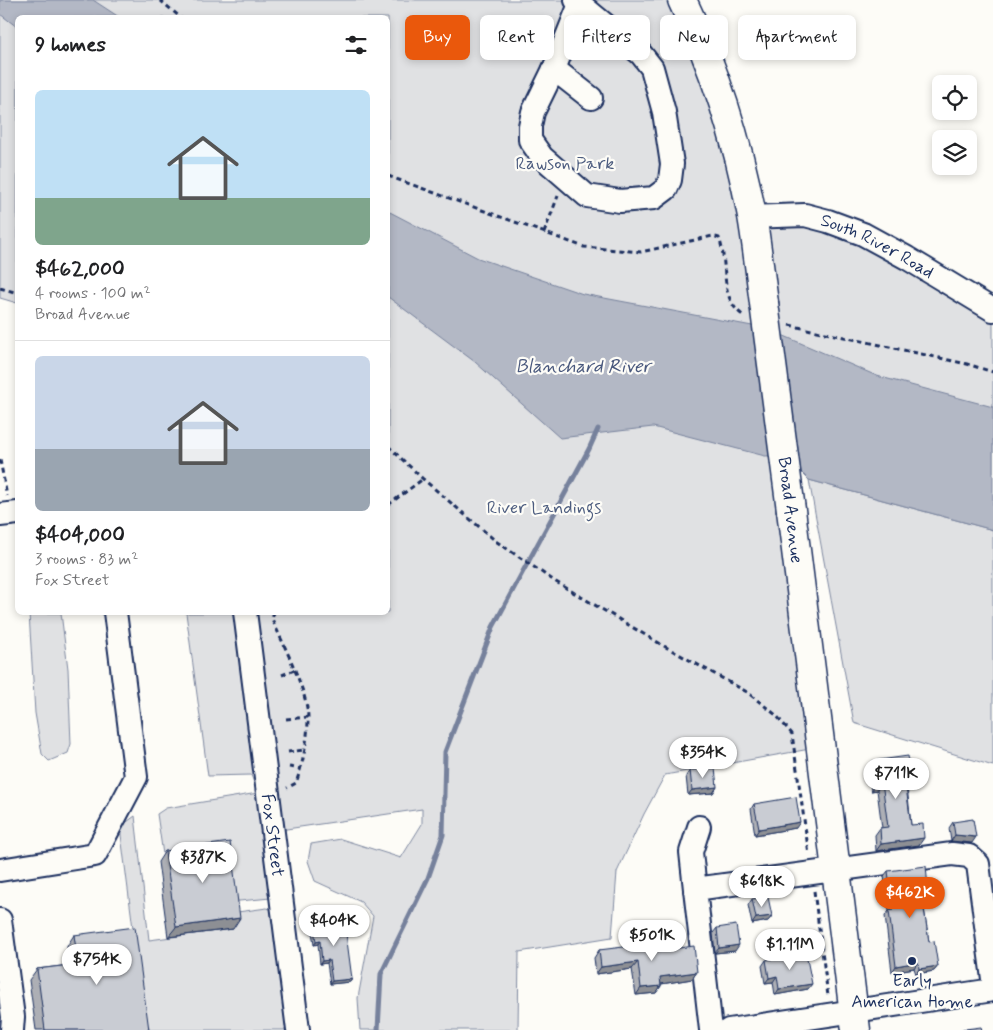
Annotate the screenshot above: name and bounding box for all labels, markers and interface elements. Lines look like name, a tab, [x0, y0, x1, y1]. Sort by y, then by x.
chip: Buy	[405, 15, 470, 60]
chip: Rent	[480, 15, 554, 60]
chip: Filters	[564, 15, 650, 60]
chip: New	[660, 15, 728, 60]
chip: Apartment	[738, 15, 856, 60]
text: 9 homes	[35, 31, 106, 59]
icon: filters	[342, 31, 370, 59]
map controls	[932, 75, 977, 175]
button: locate	[932, 75, 977, 120]
icon: home	[158, 123, 248, 213]
button: layers	[932, 130, 977, 175]
park label: Rawson Park	[516, 152, 614, 176]
street label: South River Road	[818, 209, 938, 285]
text: $462,000	[35, 255, 125, 283]
text: 4 rooms · 100 m²	[35, 283, 151, 304]
text: Broad Avenue	[35, 304, 130, 325]
water label: Blanchard River	[516, 354, 654, 379]
icon: home	[158, 388, 248, 478]
street label: Broad Avenue	[772, 456, 808, 565]
park label: River Landings	[487, 496, 601, 522]
text: $404,000	[35, 521, 125, 549]
text: 3 rooms · 83 m²	[35, 549, 138, 570]
text: Fox Street	[35, 570, 109, 591]
pin: $354K	[668, 736, 738, 779]
text: $354K	[680, 742, 726, 763]
pin: $711K	[861, 758, 931, 800]
text: $711K	[874, 763, 918, 784]
street label: Fox Street	[255, 792, 289, 878]
pin: $387K	[168, 842, 238, 884]
text: $387K	[180, 847, 226, 868]
pin: $618K	[727, 866, 797, 908]
text: $618K	[740, 871, 784, 892]
pin: $462K	[875, 876, 945, 919]
text: $462K	[886, 882, 934, 903]
pin: $404K	[299, 904, 369, 947]
text: $404K	[310, 910, 358, 931]
pin: $501K	[617, 920, 687, 962]
text: $501K	[629, 925, 675, 946]
pin: $1.11M	[749, 928, 831, 971]
text: $1.11M	[766, 934, 814, 955]
pin: $754K	[62, 944, 132, 986]
text: $754K	[73, 949, 121, 970]
marker: Early American Home	[906, 955, 918, 967]
place label: Early American Home	[851, 969, 973, 1014]

